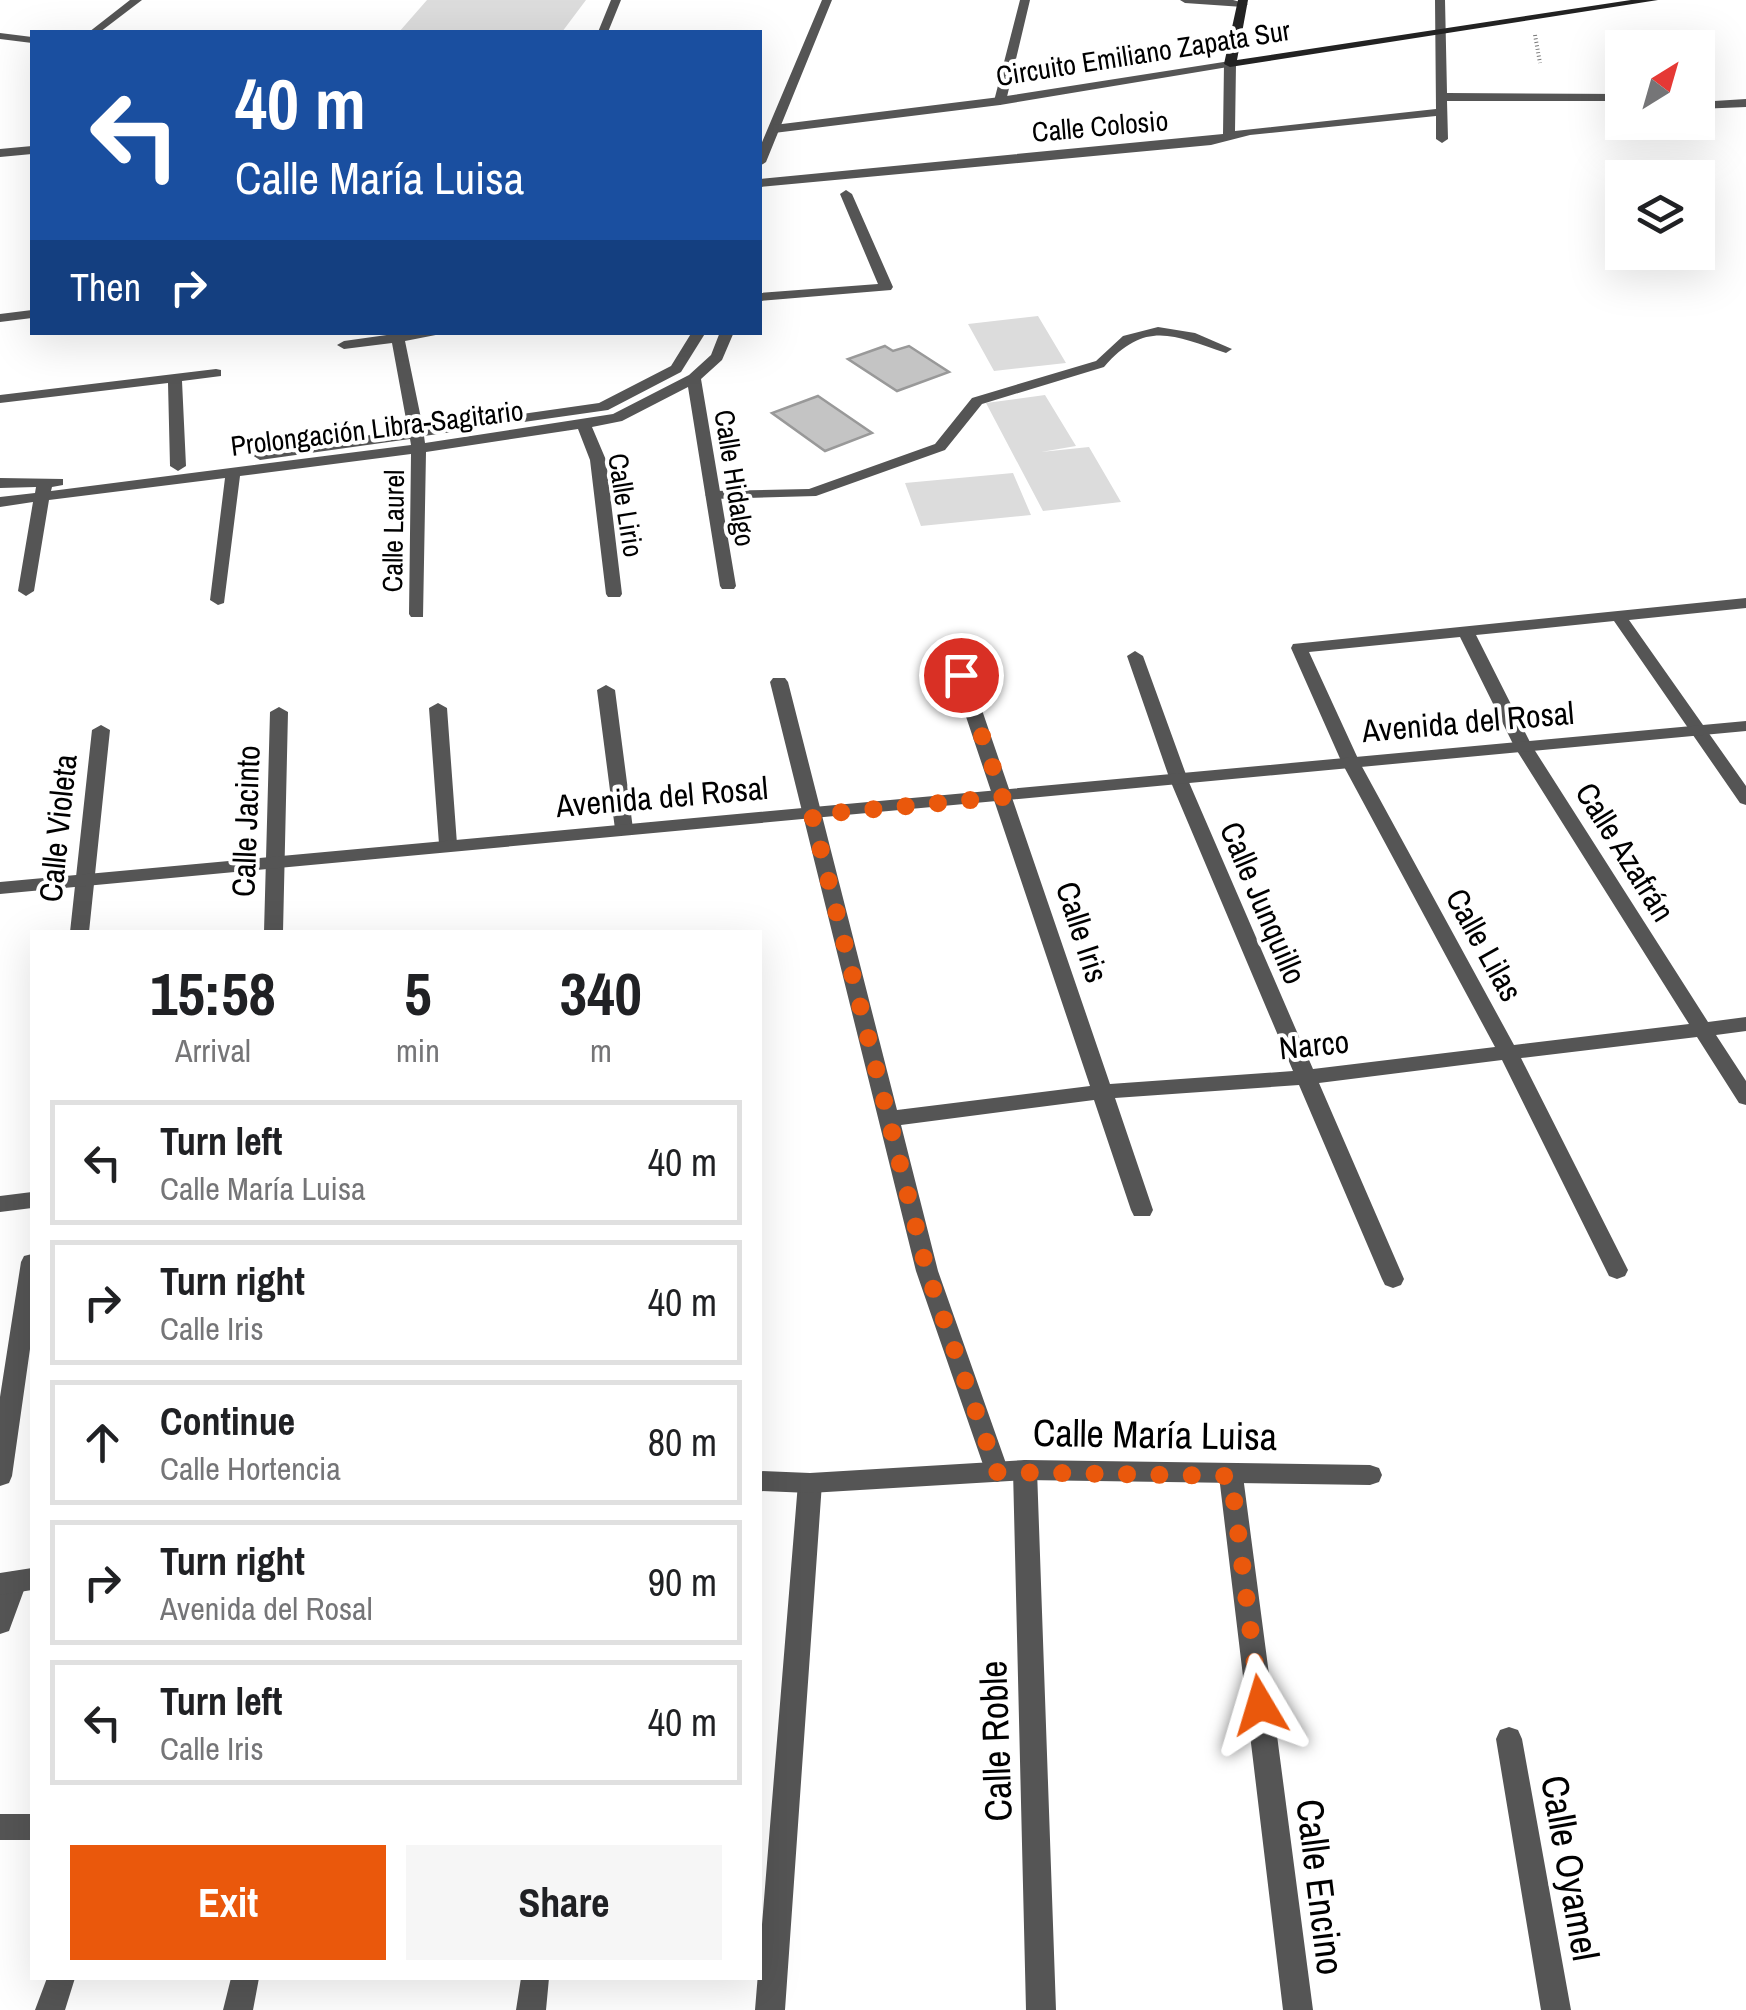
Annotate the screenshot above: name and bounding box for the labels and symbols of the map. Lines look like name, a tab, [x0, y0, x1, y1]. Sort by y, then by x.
street label: Circuito Emiliano Zapata Sur	[993, 11, 1293, 95]
north arrow	[1605, 30, 1715, 140]
street label: Calle Colosio	[1030, 101, 1170, 151]
street label: Prolongación Libra-Sagitario	[228, 391, 526, 465]
street label: Calle Hidalgo	[705, 407, 765, 549]
street label: Calle Lirio	[599, 450, 653, 560]
street label: Calle Laurel	[373, 469, 413, 593]
pin	[919, 633, 1004, 718]
street label: Avenida del Rosal	[1359, 691, 1576, 752]
street label: Calle Jacinto	[221, 744, 270, 898]
street label: Calle Violeta	[28, 752, 87, 904]
street label: Avenida del Rosal	[553, 766, 770, 827]
street label: Calle Azafrán	[1566, 774, 1685, 929]
street label: Calle Junquillo	[1210, 815, 1317, 990]
street label: Calle Iris	[1046, 876, 1119, 988]
street label: Calle Lilas	[1436, 881, 1533, 1009]
street label: Narco	[1277, 1019, 1351, 1070]
street label: Calle María Luisa	[1032, 1407, 1278, 1462]
position arrow	[1208, 1653, 1312, 1757]
street label: Calle Roble	[967, 1660, 1024, 1822]
street label: Calle Oyamel	[1529, 1771, 1612, 1964]
street label: Calle Encino	[1284, 1796, 1357, 1978]

